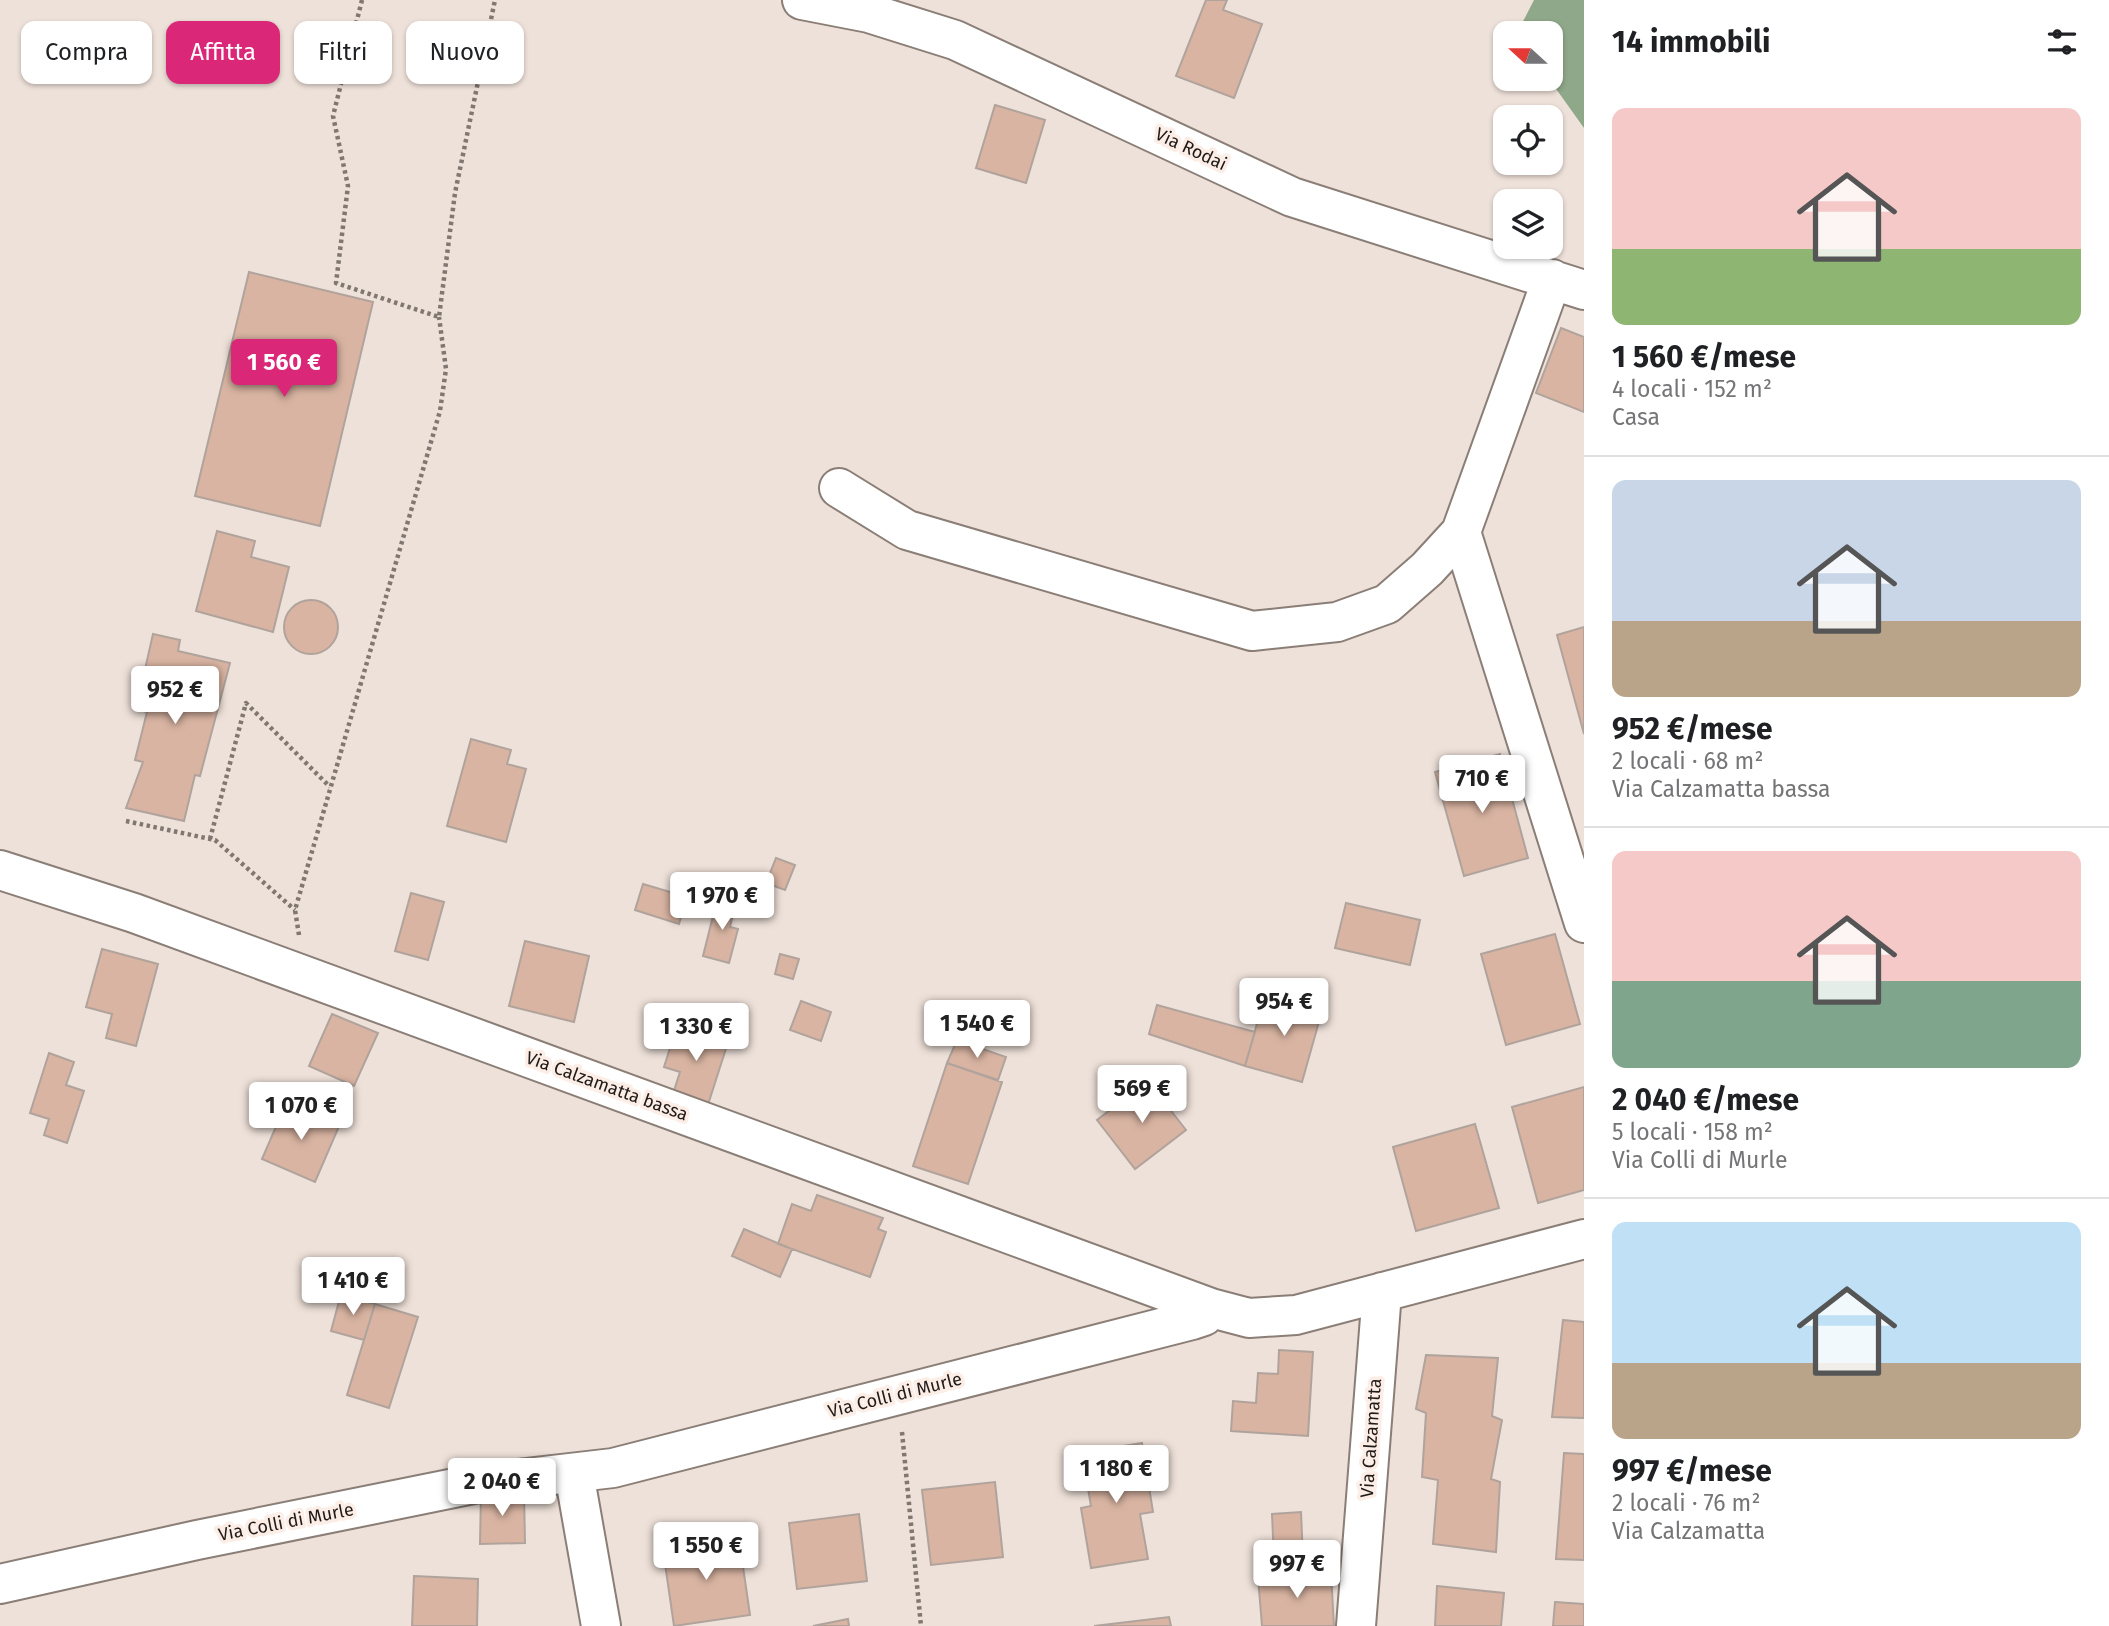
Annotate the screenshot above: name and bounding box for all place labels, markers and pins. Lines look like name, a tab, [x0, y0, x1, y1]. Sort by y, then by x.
pin: 1 560 €	[219, 340, 349, 399]
pin: 952 €	[126, 666, 224, 726]
pin: 710 €	[1433, 756, 1531, 815]
pin: 1 970 €	[657, 872, 787, 932]
pin: 954 €	[1235, 978, 1333, 1038]
pin: 1 540 €	[912, 1000, 1042, 1060]
pin: 1 330 €	[631, 1004, 761, 1063]
pin: 569 €	[1093, 1066, 1191, 1125]
pin: 1 070 €	[236, 1082, 366, 1142]
pin: 1 410 €	[288, 1258, 418, 1317]
pin: 1 180 €	[1051, 1446, 1181, 1505]
pin: 2 040 €	[437, 1458, 567, 1518]
pin: 1 550 €	[641, 1522, 771, 1582]
pin: 997 €	[1248, 1540, 1346, 1600]

